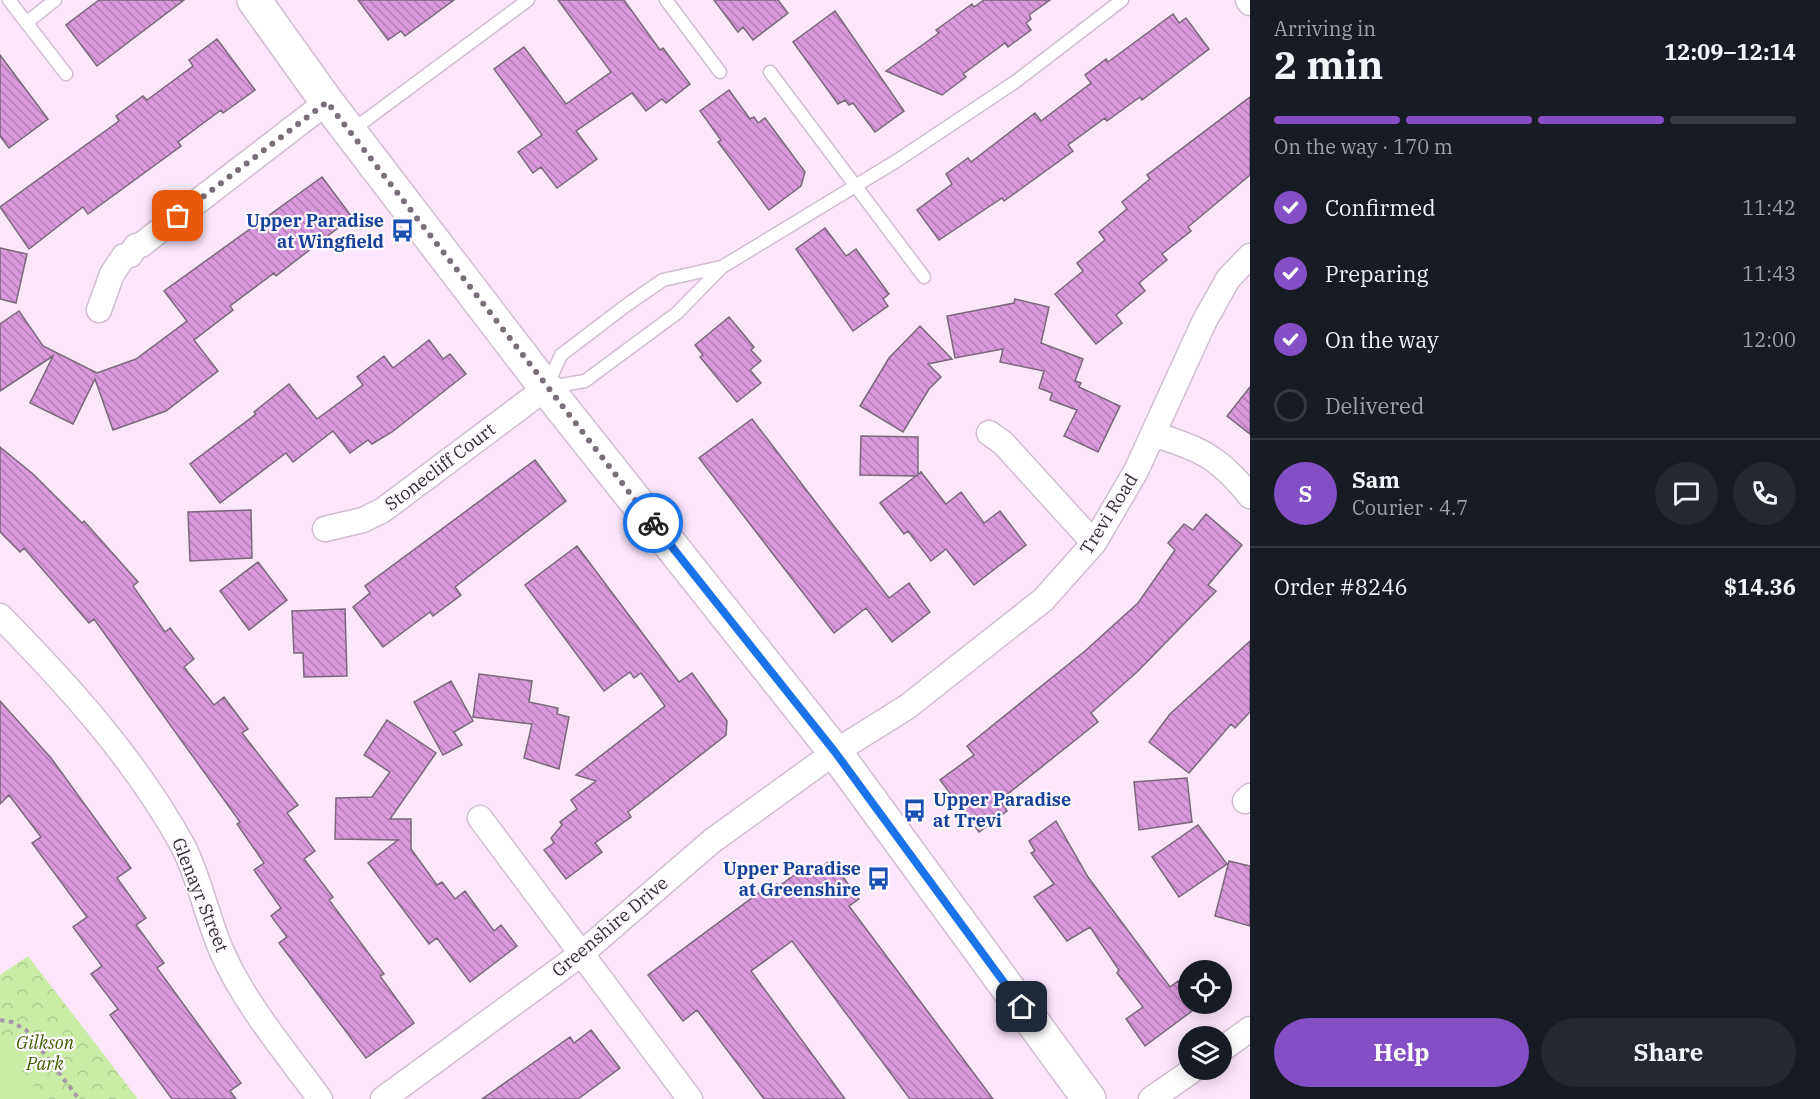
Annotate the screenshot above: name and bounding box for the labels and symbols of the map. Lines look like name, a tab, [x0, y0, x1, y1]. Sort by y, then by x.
pin	[152, 190, 203, 241]
place label: Upper Paradise at Wingfield	[246, 209, 384, 253]
bus stop icon: Upper Paradise at Wingfield	[389, 218, 415, 244]
street label: Stonecliff Court	[380, 418, 499, 516]
street label: Trevi Road	[1075, 469, 1143, 559]
courier	[623, 493, 683, 553]
place label: Upper Paradise at Trevi	[933, 788, 1071, 832]
bus stop icon: Upper Paradise at Trevi	[902, 797, 928, 823]
street label: Glenayr Street	[167, 834, 234, 955]
place label: Upper Paradise at Greenshire	[723, 857, 861, 901]
bus stop icon: Upper Paradise at Greenshire	[866, 866, 892, 892]
street label: Greenshire Drive	[547, 871, 672, 982]
pin	[996, 981, 1047, 1032]
park label: Gilkson Park	[16, 1031, 75, 1075]

